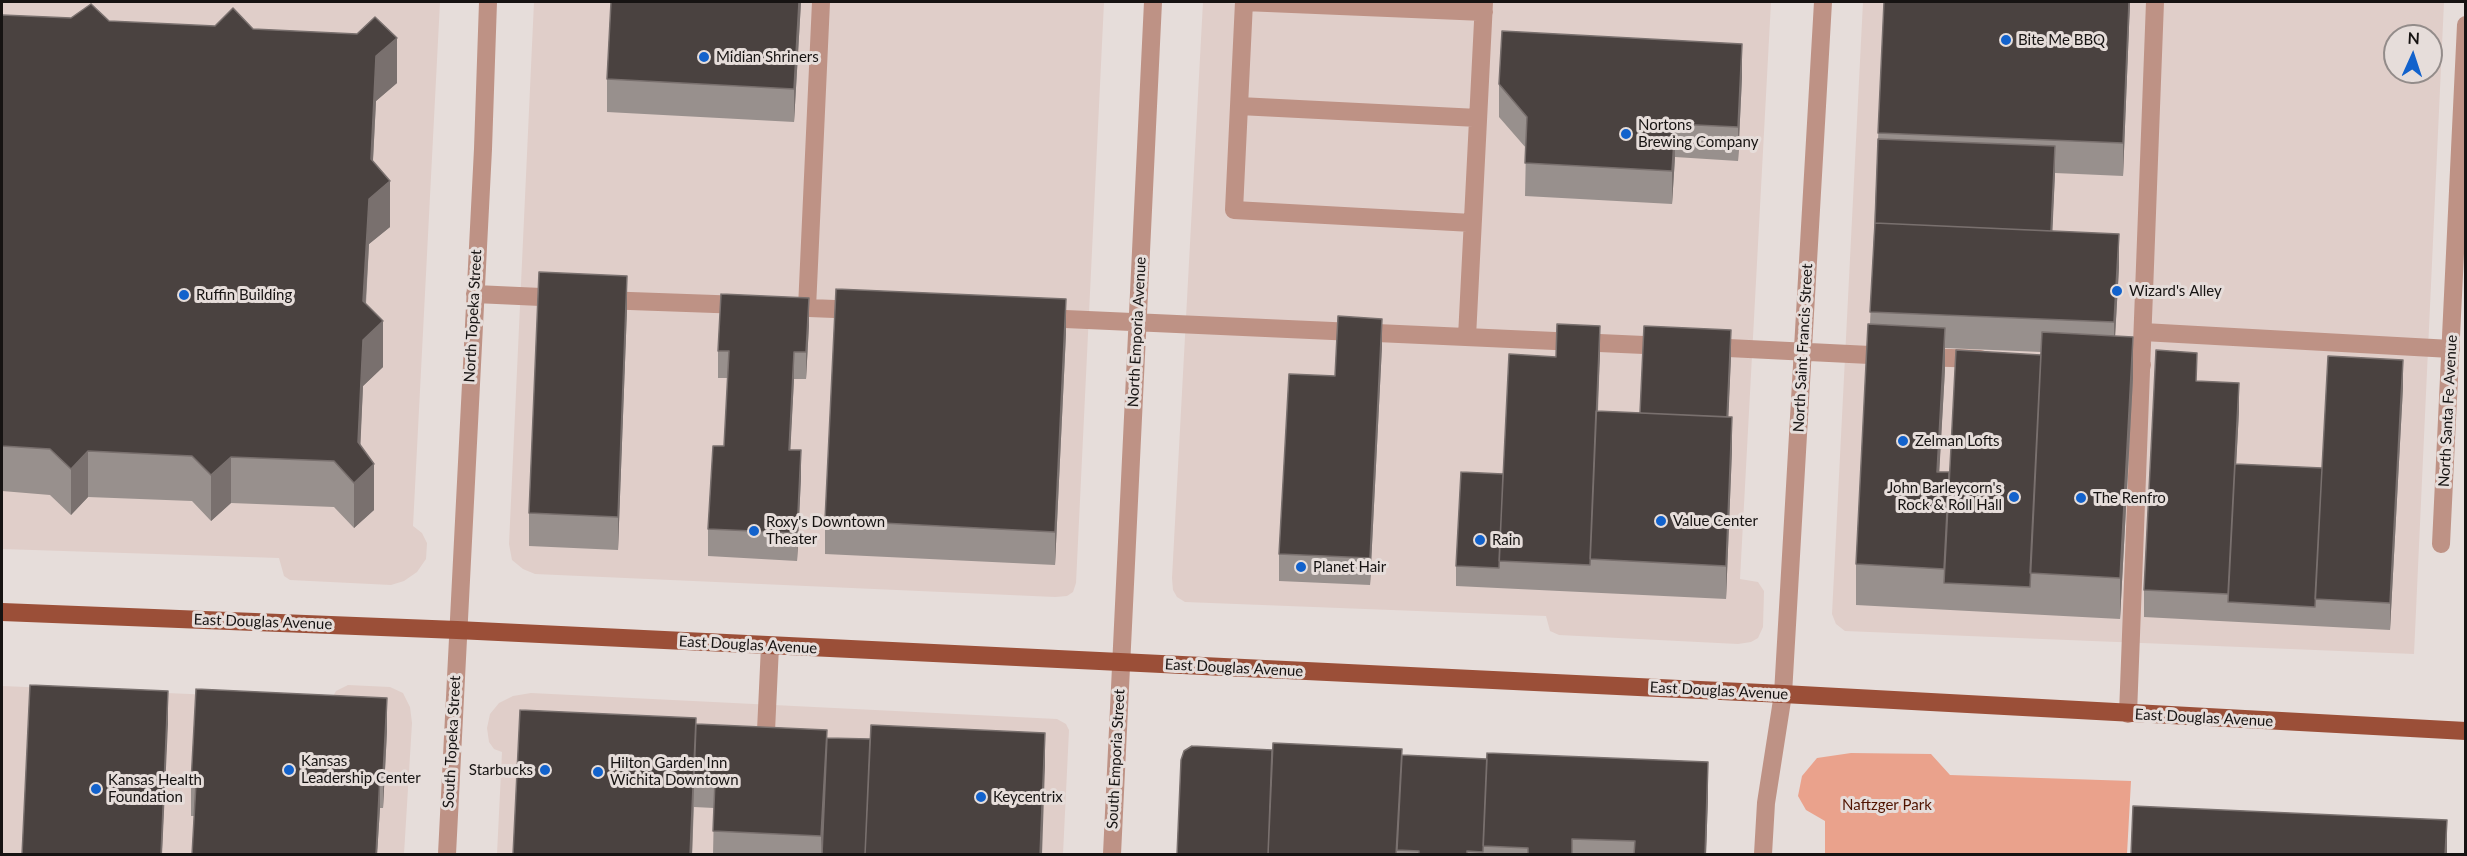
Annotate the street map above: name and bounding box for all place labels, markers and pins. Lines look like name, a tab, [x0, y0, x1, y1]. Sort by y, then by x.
place label: Bite Me BBQ	[2018, 31, 2105, 49]
marker: Bite Me BBQ	[1999, 33, 2013, 47]
place label: Midian Shriners	[716, 48, 819, 66]
marker: Midian Shriners	[697, 50, 711, 64]
place label: Nortons Brewing Company	[1638, 116, 1758, 151]
marker: Nortons Brewing Company	[1619, 127, 1633, 141]
place label: Wizard's Alley	[2129, 282, 2222, 300]
marker: Wizard's Alley	[2110, 284, 2124, 298]
place label: Ruffin Building	[196, 286, 292, 304]
marker: Ruffin Building	[177, 288, 191, 302]
place label: Zelman Lofts	[1915, 432, 1999, 450]
marker: Zelman Lofts	[1896, 434, 1910, 448]
place label: John Barleycorn's Rock & Roll Hall	[1887, 479, 2002, 514]
place label: The Renfro	[2093, 489, 2166, 507]
marker: John Barleycorn's Rock & Roll Hall	[2007, 490, 2021, 504]
marker: The Renfro	[2074, 491, 2088, 505]
place label: Value Center	[1673, 512, 1758, 530]
place label: Roxy's Downtown Theater	[766, 513, 885, 548]
marker: Value Center	[1654, 514, 1668, 528]
marker: Roxy's Downtown Theater	[747, 524, 761, 538]
place label: Rain	[1492, 531, 1521, 549]
marker: Rain	[1473, 533, 1487, 547]
place label: Planet Hair	[1313, 558, 1386, 576]
marker: Planet Hair	[1294, 560, 1308, 574]
place label: Kansas Leadership Center	[301, 752, 421, 787]
place label: Hilton Garden Inn Wichita Downtown	[610, 754, 739, 789]
place label: Starbucks	[469, 761, 533, 779]
marker: Kansas Leadership Center	[282, 763, 296, 777]
marker: Starbucks	[538, 763, 552, 777]
marker: Hilton Garden Inn Wichita Downtown	[591, 765, 605, 779]
place label: Kansas Health Foundation	[108, 771, 202, 806]
marker: Kansas Health Foundation	[89, 782, 103, 796]
place label: Keycentrix	[993, 788, 1063, 806]
marker: Keycentrix	[974, 790, 988, 804]

